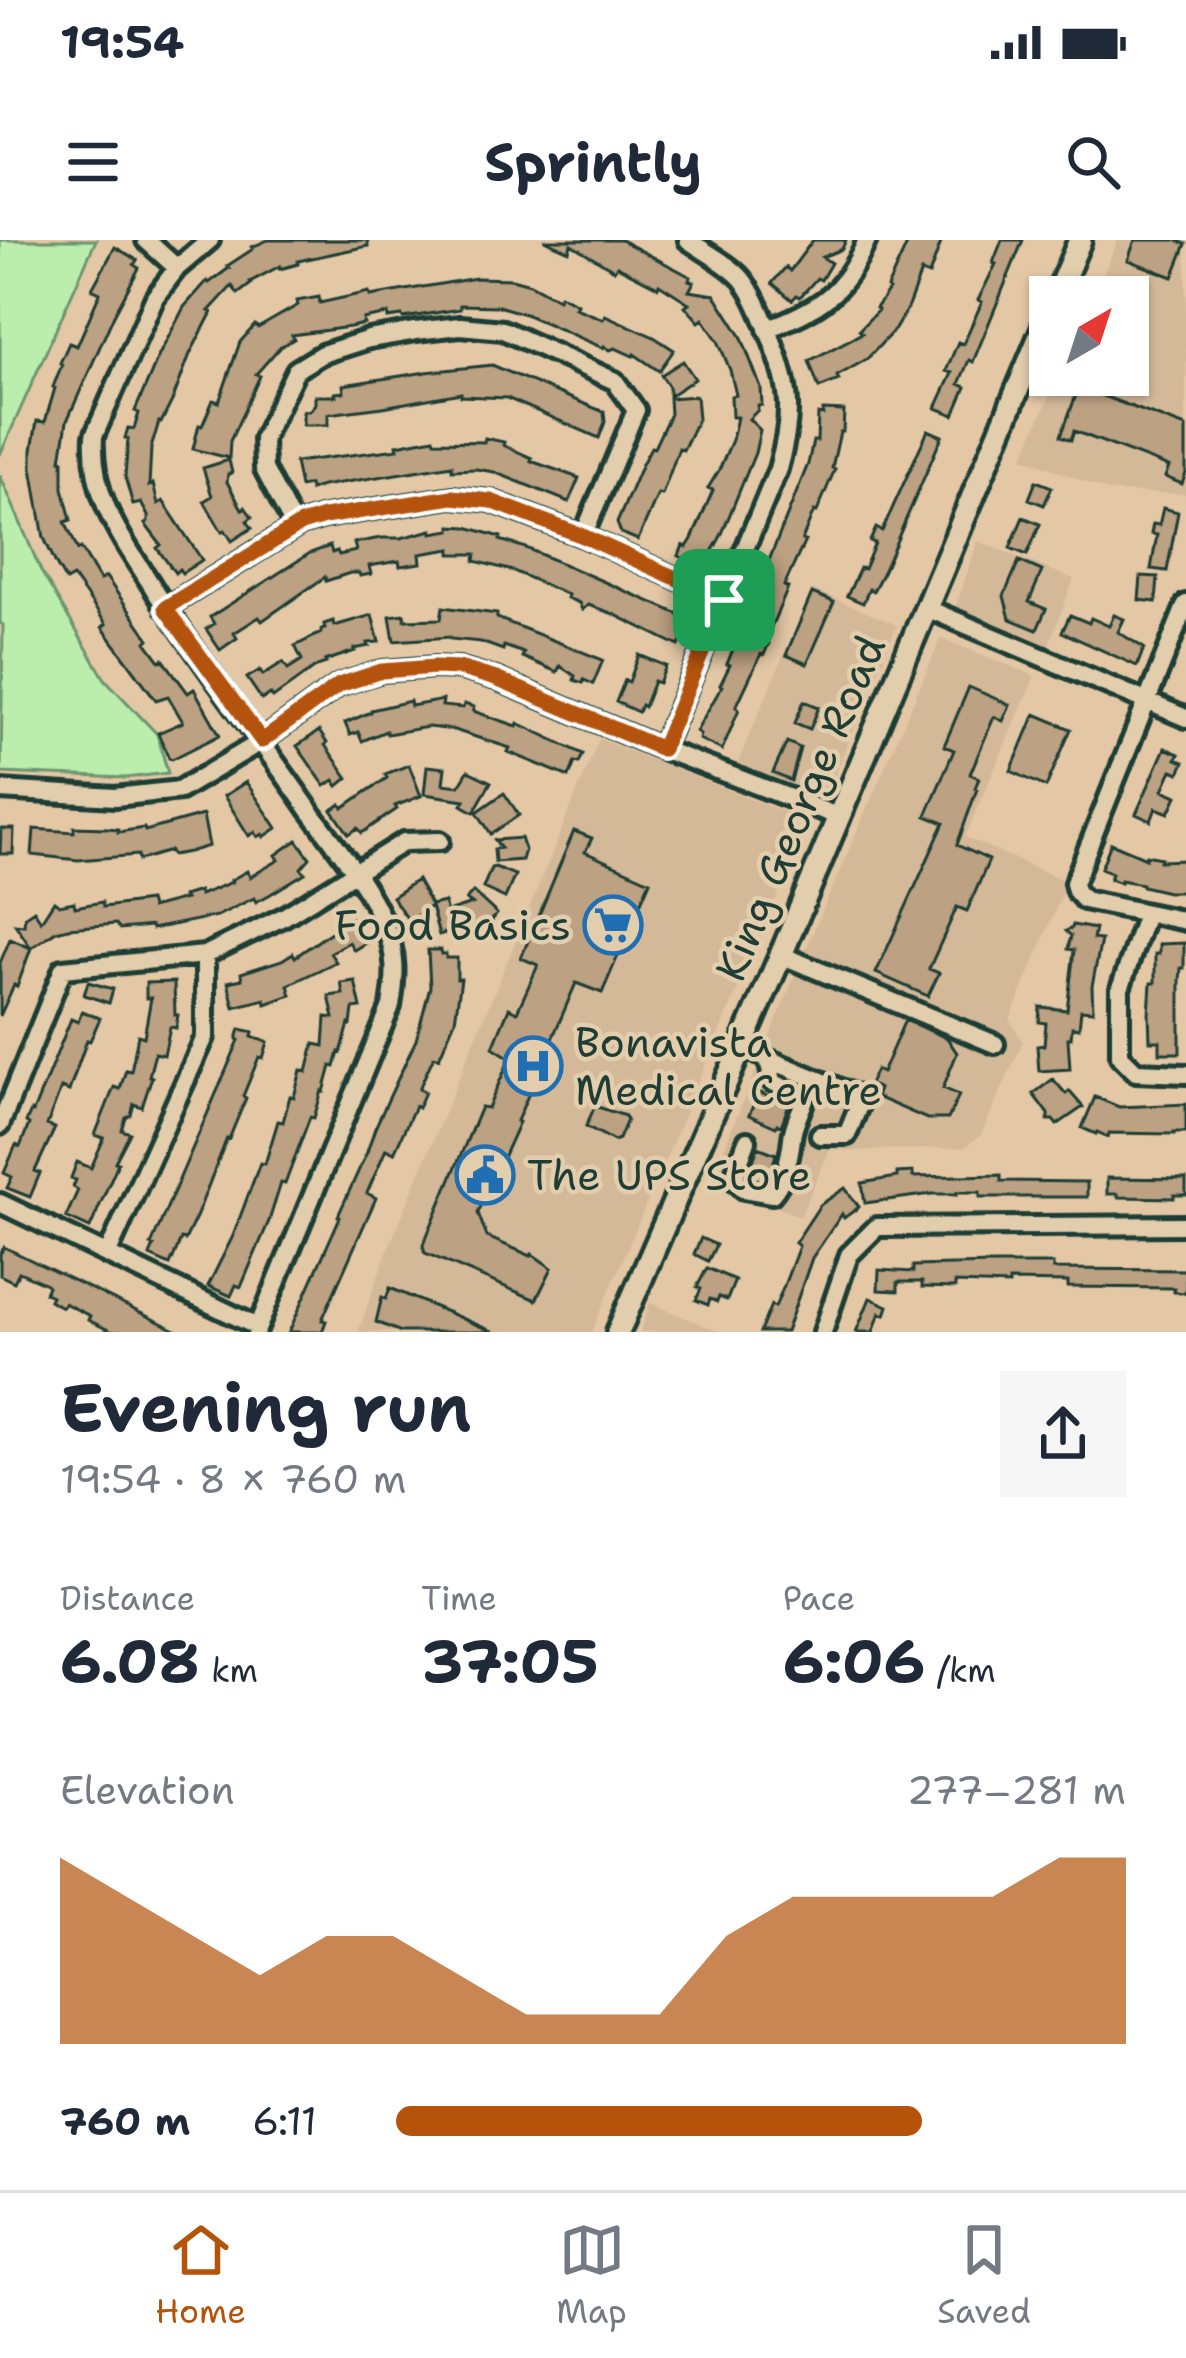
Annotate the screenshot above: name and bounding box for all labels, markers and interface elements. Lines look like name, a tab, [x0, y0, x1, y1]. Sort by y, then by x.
text: 19:54	[60, 12, 184, 72]
text: Sprintly	[484, 126, 702, 198]
icon: menu	[60, 129, 126, 195]
icon: search	[1060, 129, 1126, 195]
north arrow	[1029, 276, 1149, 396]
map controls	[1029, 276, 1149, 396]
pin	[673, 549, 775, 651]
icon: arrive	[691, 567, 757, 633]
street label: King George Road	[702, 627, 898, 989]
supermarket icon: Food Basics	[582, 894, 644, 956]
place label: Food Basics	[334, 897, 571, 953]
place label: Bonavista Medical Centre	[575, 1014, 882, 1118]
hospital icon: Bonavista Medical Centre	[502, 1035, 564, 1097]
public building icon: The UPS Store	[454, 1144, 516, 1206]
place label: The UPS Store	[527, 1147, 812, 1203]
text: Evening run	[60, 1364, 471, 1452]
button: share	[1000, 1371, 1126, 1497]
text: 19:54 · 8 × 760 m	[60, 1453, 406, 1505]
text: Distance	[60, 1576, 195, 1621]
text: Time	[421, 1576, 497, 1621]
text: Pace	[783, 1576, 855, 1621]
text: 6.08	[60, 1621, 200, 1701]
text: 37:05	[421, 1621, 599, 1701]
text: 6:06	[783, 1621, 926, 1701]
text: km	[200, 1648, 258, 1693]
text: /km	[926, 1648, 996, 1693]
text: Elevation	[60, 1764, 235, 1816]
text: 277–281 m	[907, 1764, 1126, 1816]
text: 760 m	[60, 2095, 190, 2147]
text: 6:11	[252, 2095, 317, 2147]
tab: Home	[155, 2217, 246, 2334]
tab: Map	[556, 2217, 627, 2334]
tab: Saved	[937, 2217, 1031, 2334]

